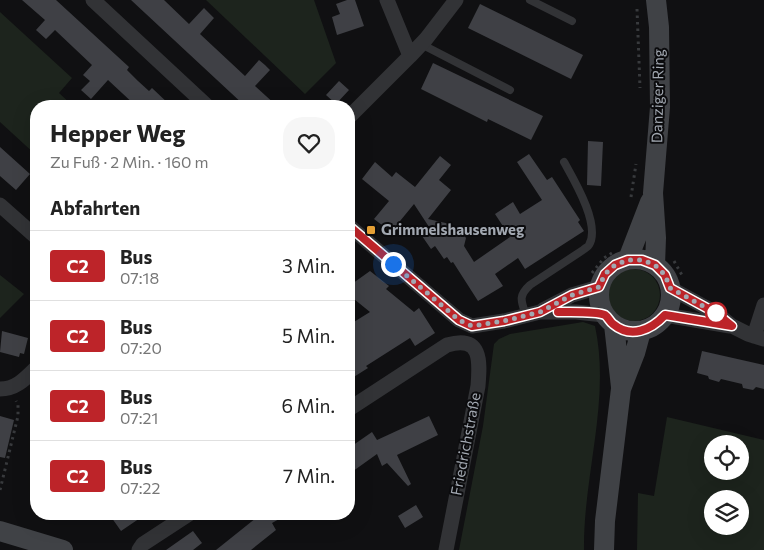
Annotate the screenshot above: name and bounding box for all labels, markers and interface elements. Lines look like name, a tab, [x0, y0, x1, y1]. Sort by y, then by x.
street label: Danziger Ring	[647, 49, 667, 143]
button: heart	[283, 117, 335, 169]
text: Hepper Weg	[50, 118, 185, 147]
text: Zu Fuß · 2 Min. · 160 m	[50, 152, 208, 171]
text: Abfahrten	[50, 196, 140, 219]
place label: Grimmelshausenweg	[381, 220, 524, 238]
marker: Grimmelshausenweg	[365, 224, 377, 236]
text: Bus	[120, 245, 152, 268]
your location	[381, 252, 406, 277]
text: 3 Min.	[282, 254, 335, 277]
text: C2	[66, 255, 89, 277]
text: 07:18	[120, 268, 159, 287]
unlabelled marker	[705, 302, 727, 324]
text: Bus	[120, 315, 152, 338]
text: 5 Min.	[282, 324, 335, 347]
text: C2	[66, 325, 89, 347]
text: 07:20	[120, 338, 162, 357]
text: Bus	[120, 385, 152, 408]
street label: Friedrichstraße	[446, 391, 484, 497]
text: 6 Min.	[281, 394, 335, 417]
text: C2	[66, 395, 89, 417]
text: 07:21	[120, 408, 158, 427]
map controls	[704, 435, 749, 535]
button: locate	[704, 435, 749, 480]
text: Bus	[120, 455, 152, 478]
text: 7 Min.	[283, 464, 335, 487]
text: C2	[66, 465, 89, 487]
text: 07:22	[120, 478, 160, 497]
button: layers	[704, 490, 749, 535]

